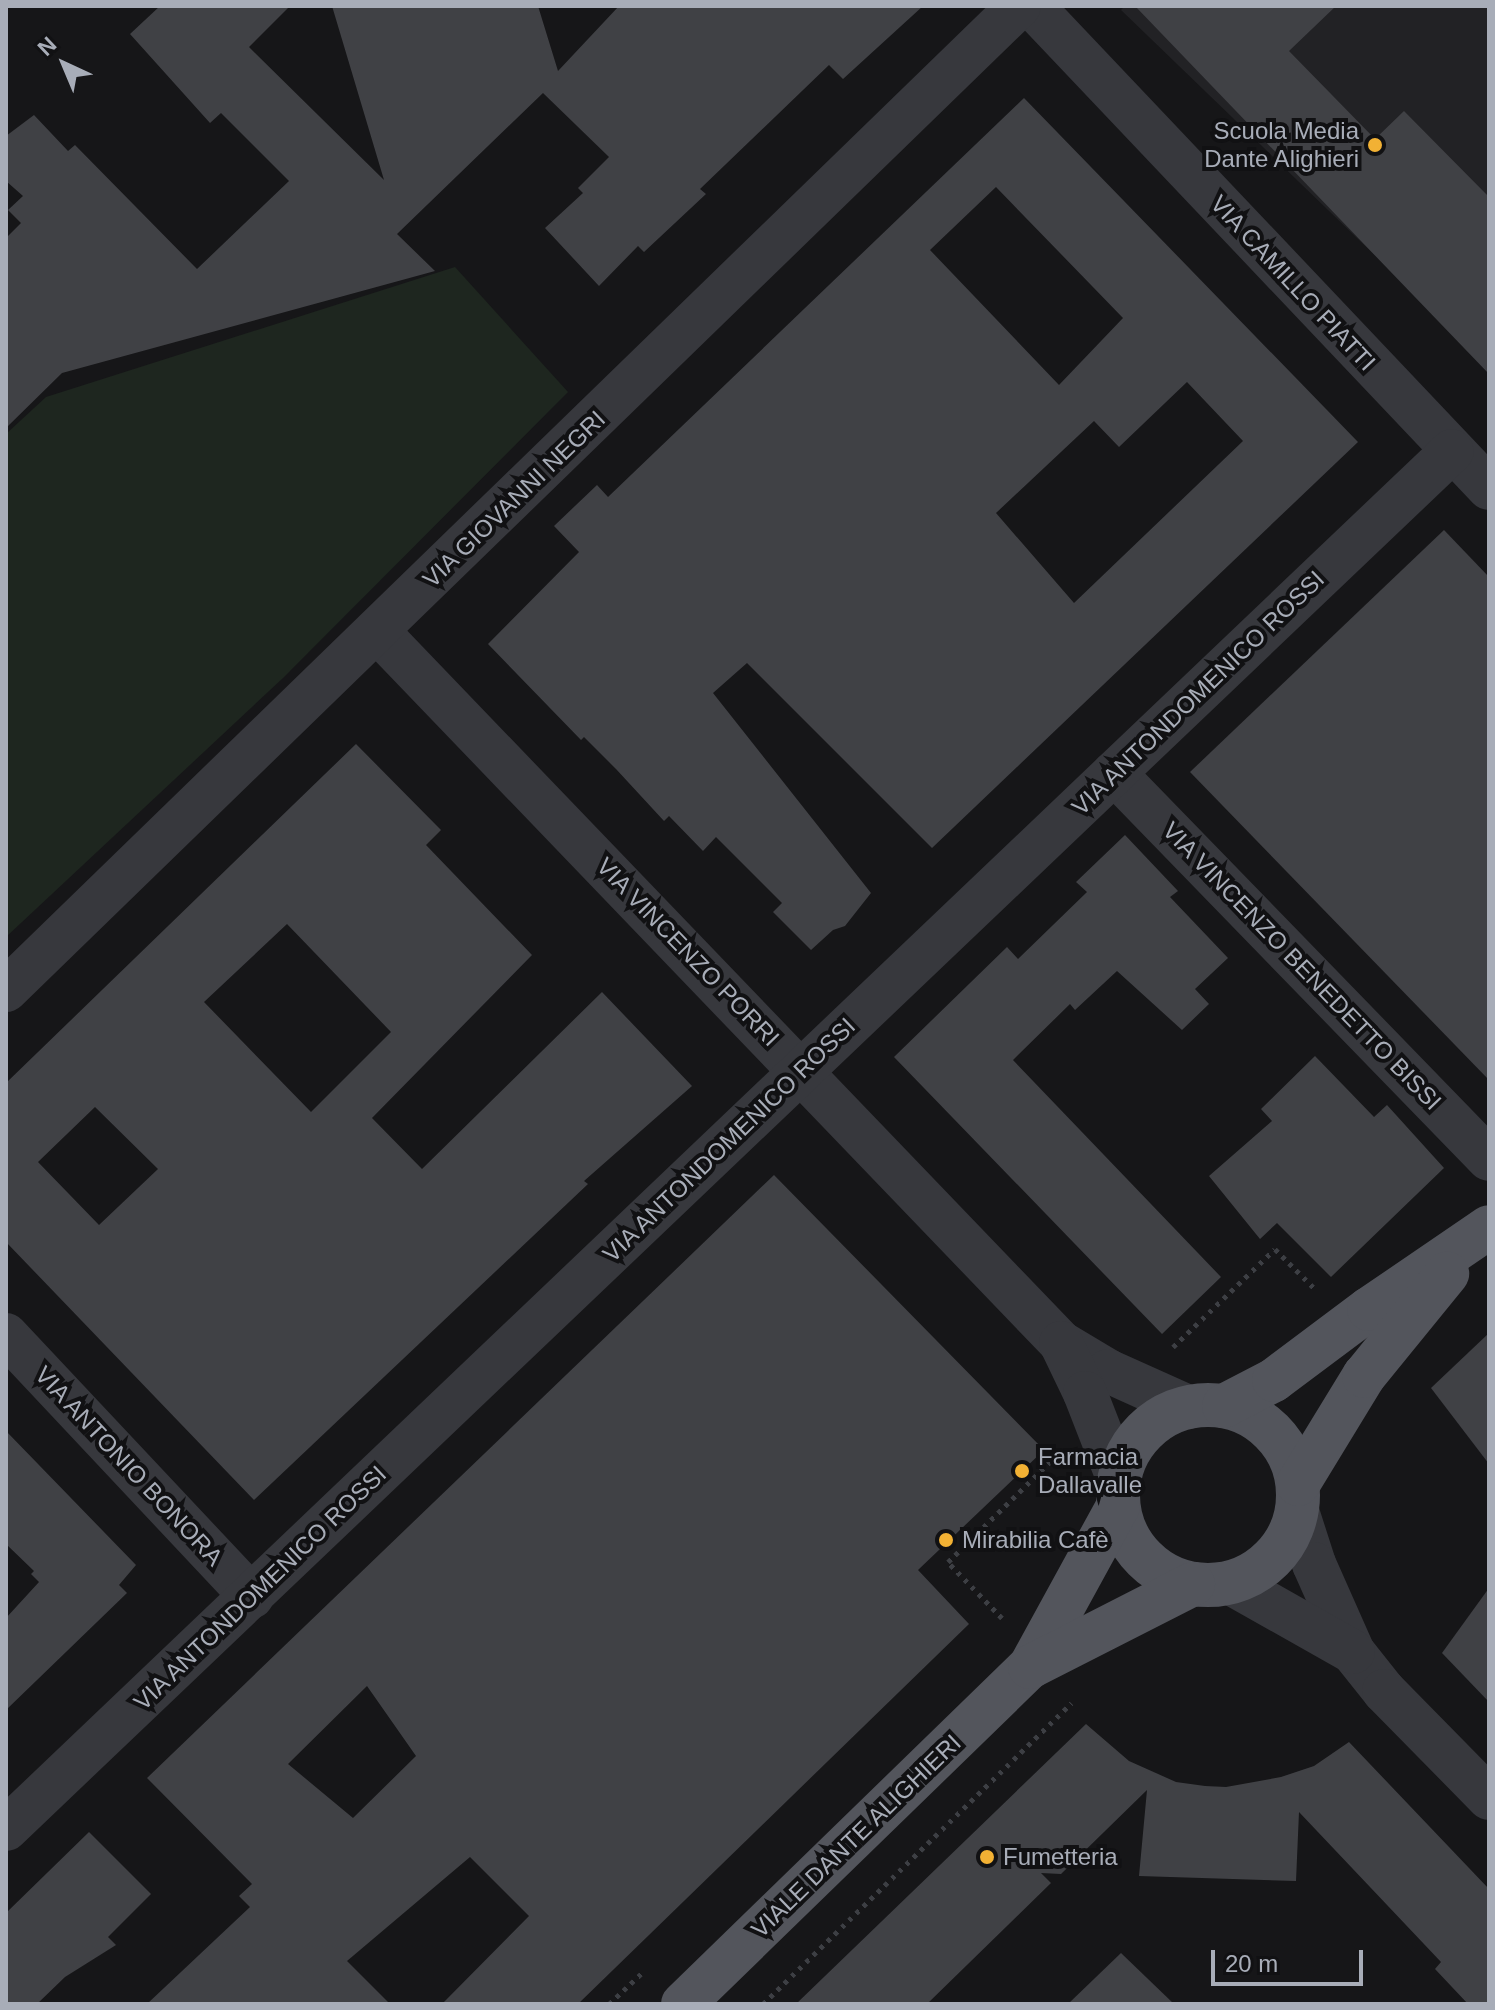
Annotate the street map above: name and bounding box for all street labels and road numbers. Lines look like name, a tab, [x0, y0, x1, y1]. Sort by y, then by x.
street label: VIA CAMILLO PIATTI	[1204, 189, 1382, 377]
street label: VIA GIOVANNI NEGRI	[416, 404, 612, 594]
street label: VIA ANTONDOMENICO ROSSI	[1065, 564, 1331, 822]
street label: VIA VINCENZO BENEDETTO BISSI	[1156, 816, 1448, 1116]
street label: VIA VINCENZO PORRI	[590, 851, 786, 1053]
street label: VIA ANTONDOMENICO ROSSI	[596, 1011, 862, 1269]
street label: VIA ANTONIO BONORA	[28, 1359, 230, 1573]
street label: VIA ANTONDOMENICO ROSSI	[127, 1459, 393, 1717]
street label: VIALE DANTE ALIGHIERI	[745, 1728, 967, 1944]

